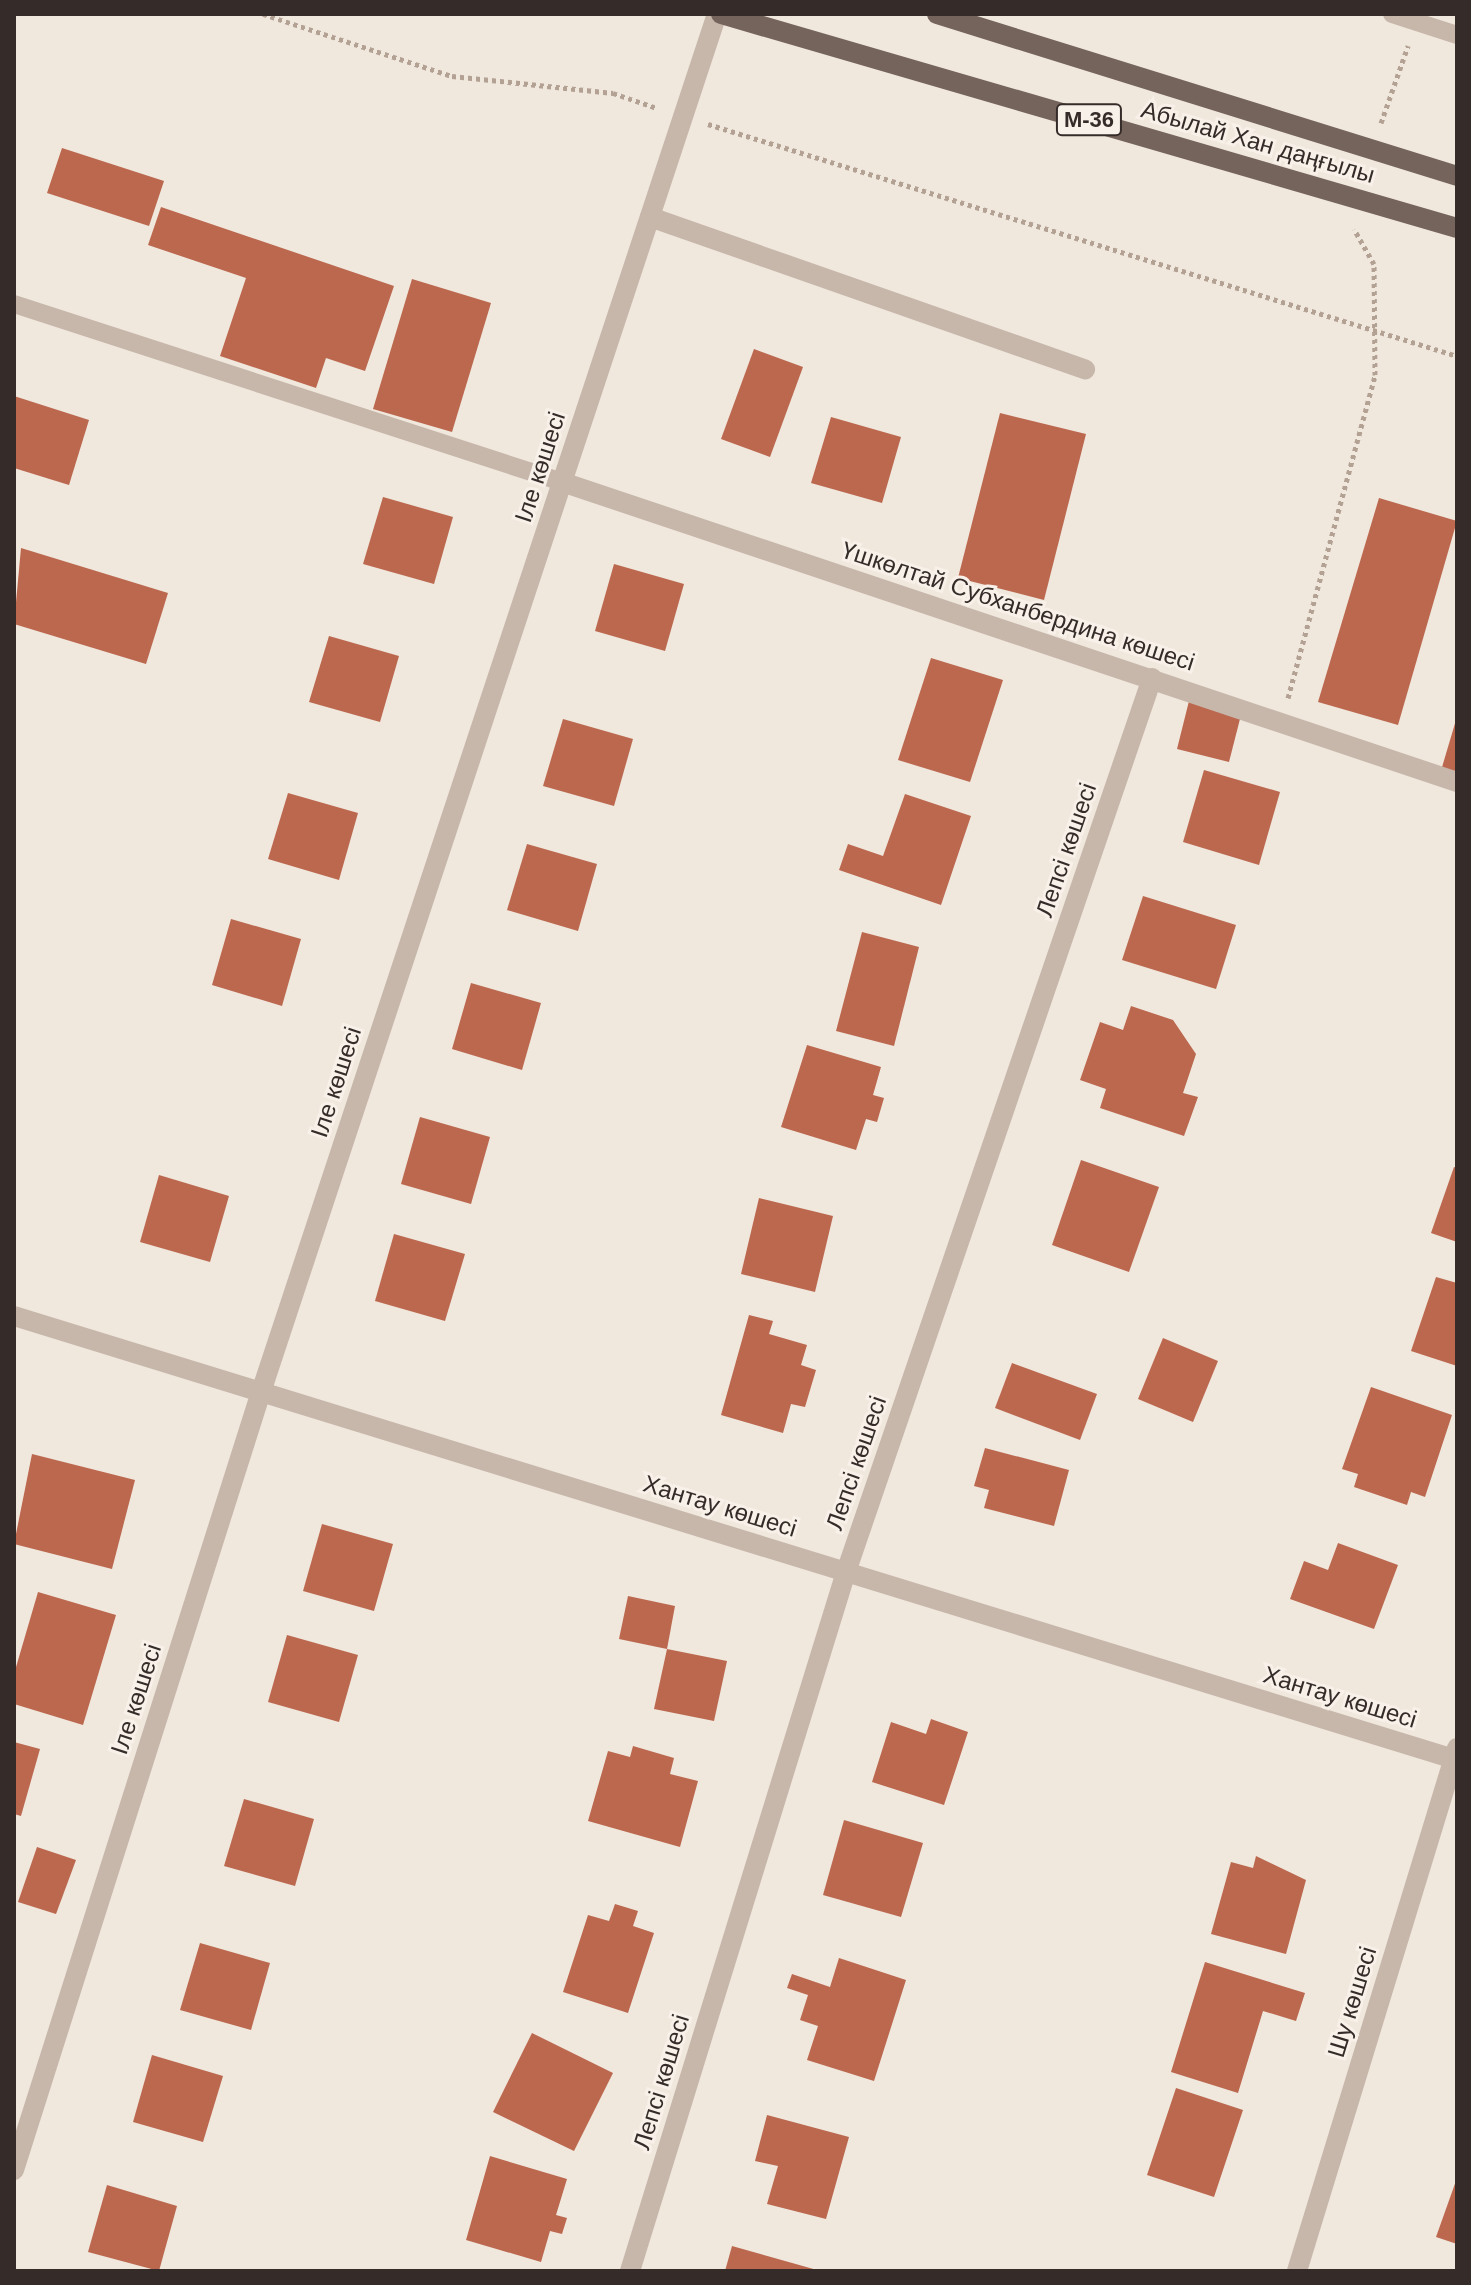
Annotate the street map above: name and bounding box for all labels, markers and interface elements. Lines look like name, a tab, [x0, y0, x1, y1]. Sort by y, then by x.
street label: Абылай Хан даңғылы	[1138, 95, 1378, 189]
road number: M-36	[1055, 102, 1123, 138]
street label: Іле көшесі	[509, 408, 571, 526]
street label: Үшкөлтай Субханбердина көшесі	[838, 535, 1198, 677]
street label: Лепсі көшесі	[1030, 779, 1102, 921]
street label: Іле көшесі	[305, 1023, 367, 1141]
street label: Лепсі көшесі	[820, 1392, 892, 1534]
street label: Хантау көшесі	[640, 1469, 800, 1543]
street label: Іле көшесі	[105, 1640, 167, 1758]
street label: Хантау көшесі	[1260, 1660, 1420, 1734]
street label: Шу көшесі	[1321, 1943, 1383, 2061]
street label: Лепсі көшесі	[627, 2011, 695, 2153]

